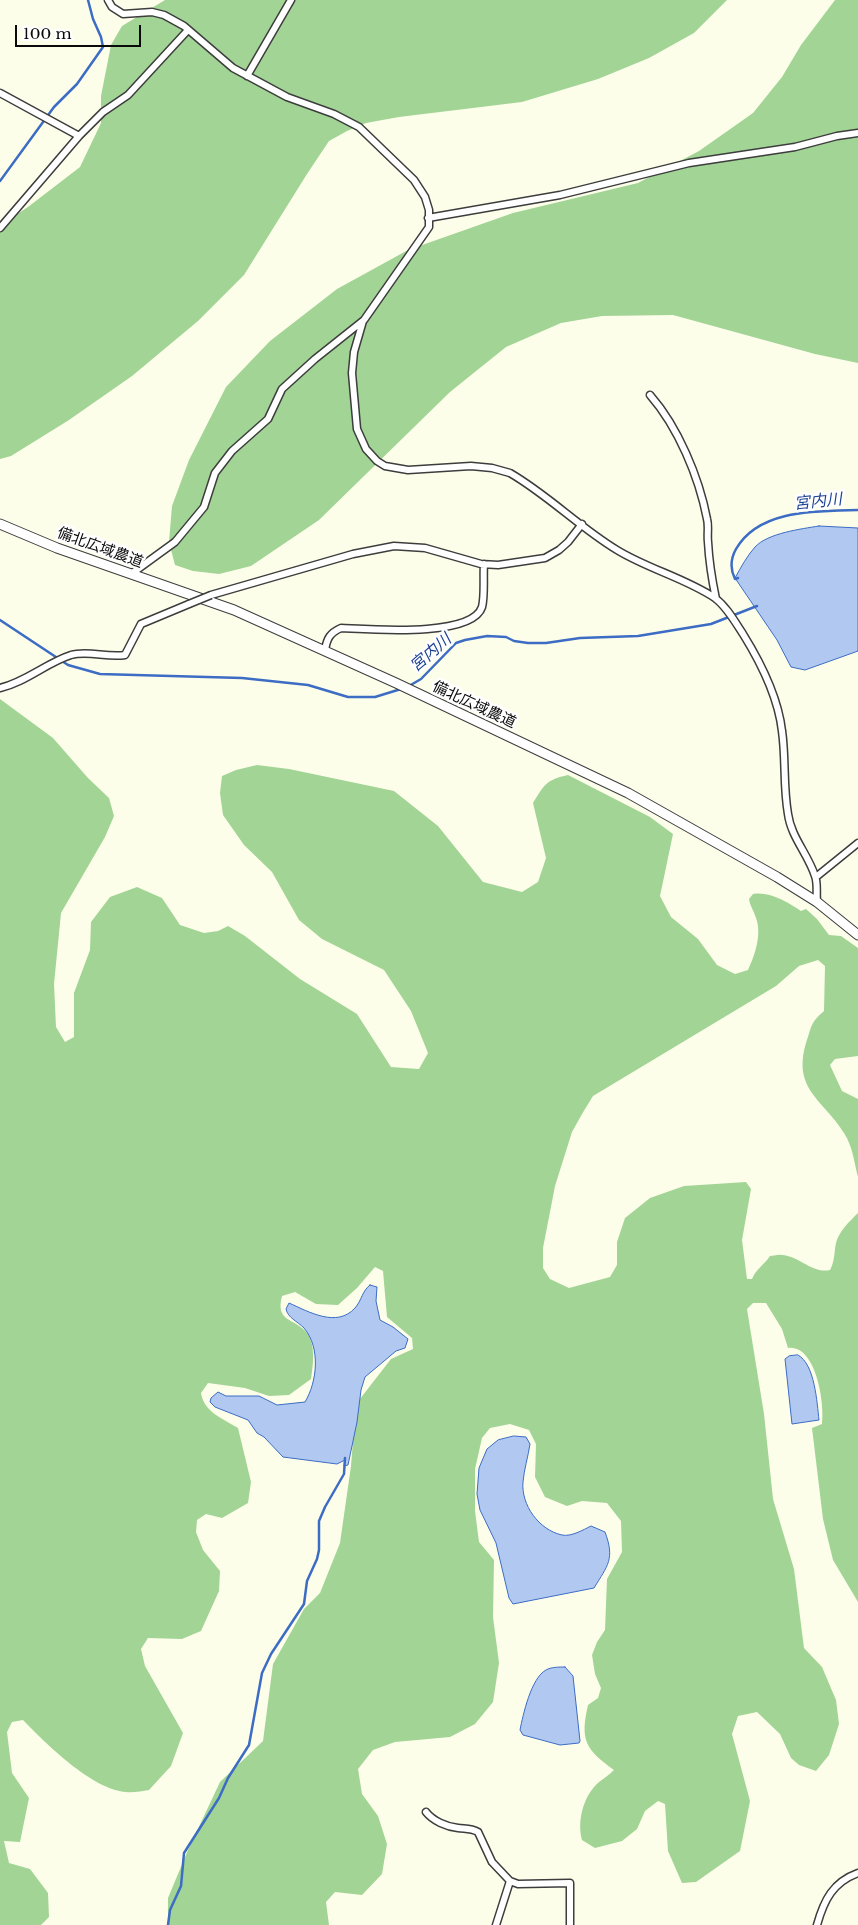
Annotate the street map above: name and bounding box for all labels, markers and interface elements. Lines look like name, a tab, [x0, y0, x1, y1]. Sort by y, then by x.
scale bar	[18, 15, 144, 47]
text: 100 m	[23, 24, 72, 43]
water label: 宮内川	[793, 490, 843, 514]
street label: 備北広域農道	[55, 524, 145, 572]
water label: 宮内川	[407, 630, 455, 676]
street label: 備北広域農道	[429, 678, 519, 732]

